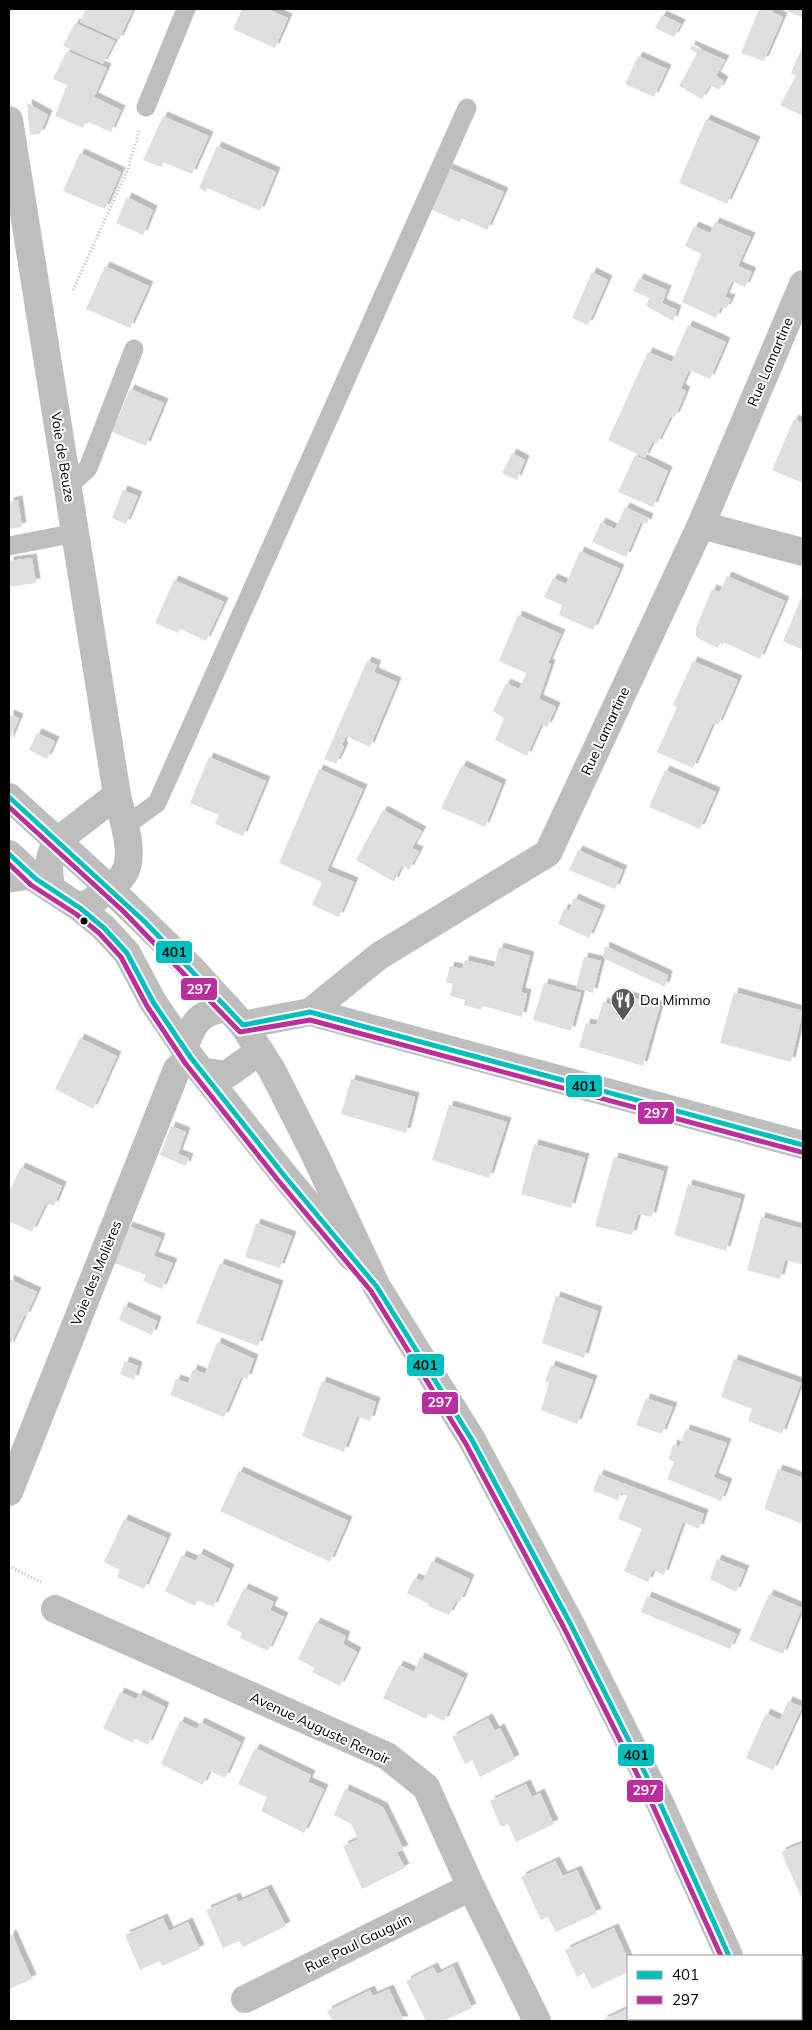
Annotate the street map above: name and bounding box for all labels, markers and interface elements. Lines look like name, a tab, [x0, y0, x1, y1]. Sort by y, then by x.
street label: Rue Lamartine	[743, 315, 797, 409]
street label: Voie de Beuze	[47, 411, 79, 503]
street label: Rue Lamartine	[577, 684, 633, 778]
unlabelled marker	[79, 916, 89, 926]
line badge: 401	[155, 940, 193, 964]
text: 401	[161, 943, 187, 961]
line badge: 297	[180, 977, 218, 1001]
text: 297	[186, 980, 212, 998]
restaurant icon: Da Mimmo	[610, 987, 636, 1021]
place label: Da Mimmo	[640, 991, 710, 1009]
line badge: 401	[565, 1074, 603, 1098]
text: 401	[571, 1077, 597, 1095]
line badge: 297	[637, 1101, 675, 1125]
text: 297	[643, 1104, 669, 1122]
street label: Voie des Molières	[67, 1218, 125, 1328]
line badge: 401	[406, 1353, 445, 1377]
text: 401	[412, 1356, 438, 1374]
line badge: 297	[421, 1391, 459, 1415]
text: 297	[427, 1393, 453, 1411]
street label: Avenue Auguste Renoir	[247, 1688, 394, 1769]
line badge: 401	[617, 1743, 655, 1767]
text: 401	[623, 1746, 649, 1764]
line badge: 297	[626, 1779, 664, 1803]
text: 297	[632, 1781, 658, 1799]
street label: Rue Paul Gauguin	[302, 1909, 414, 1977]
legend	[627, 1955, 802, 2020]
text: 401	[672, 1965, 699, 1984]
text: 297	[672, 1990, 699, 2009]

